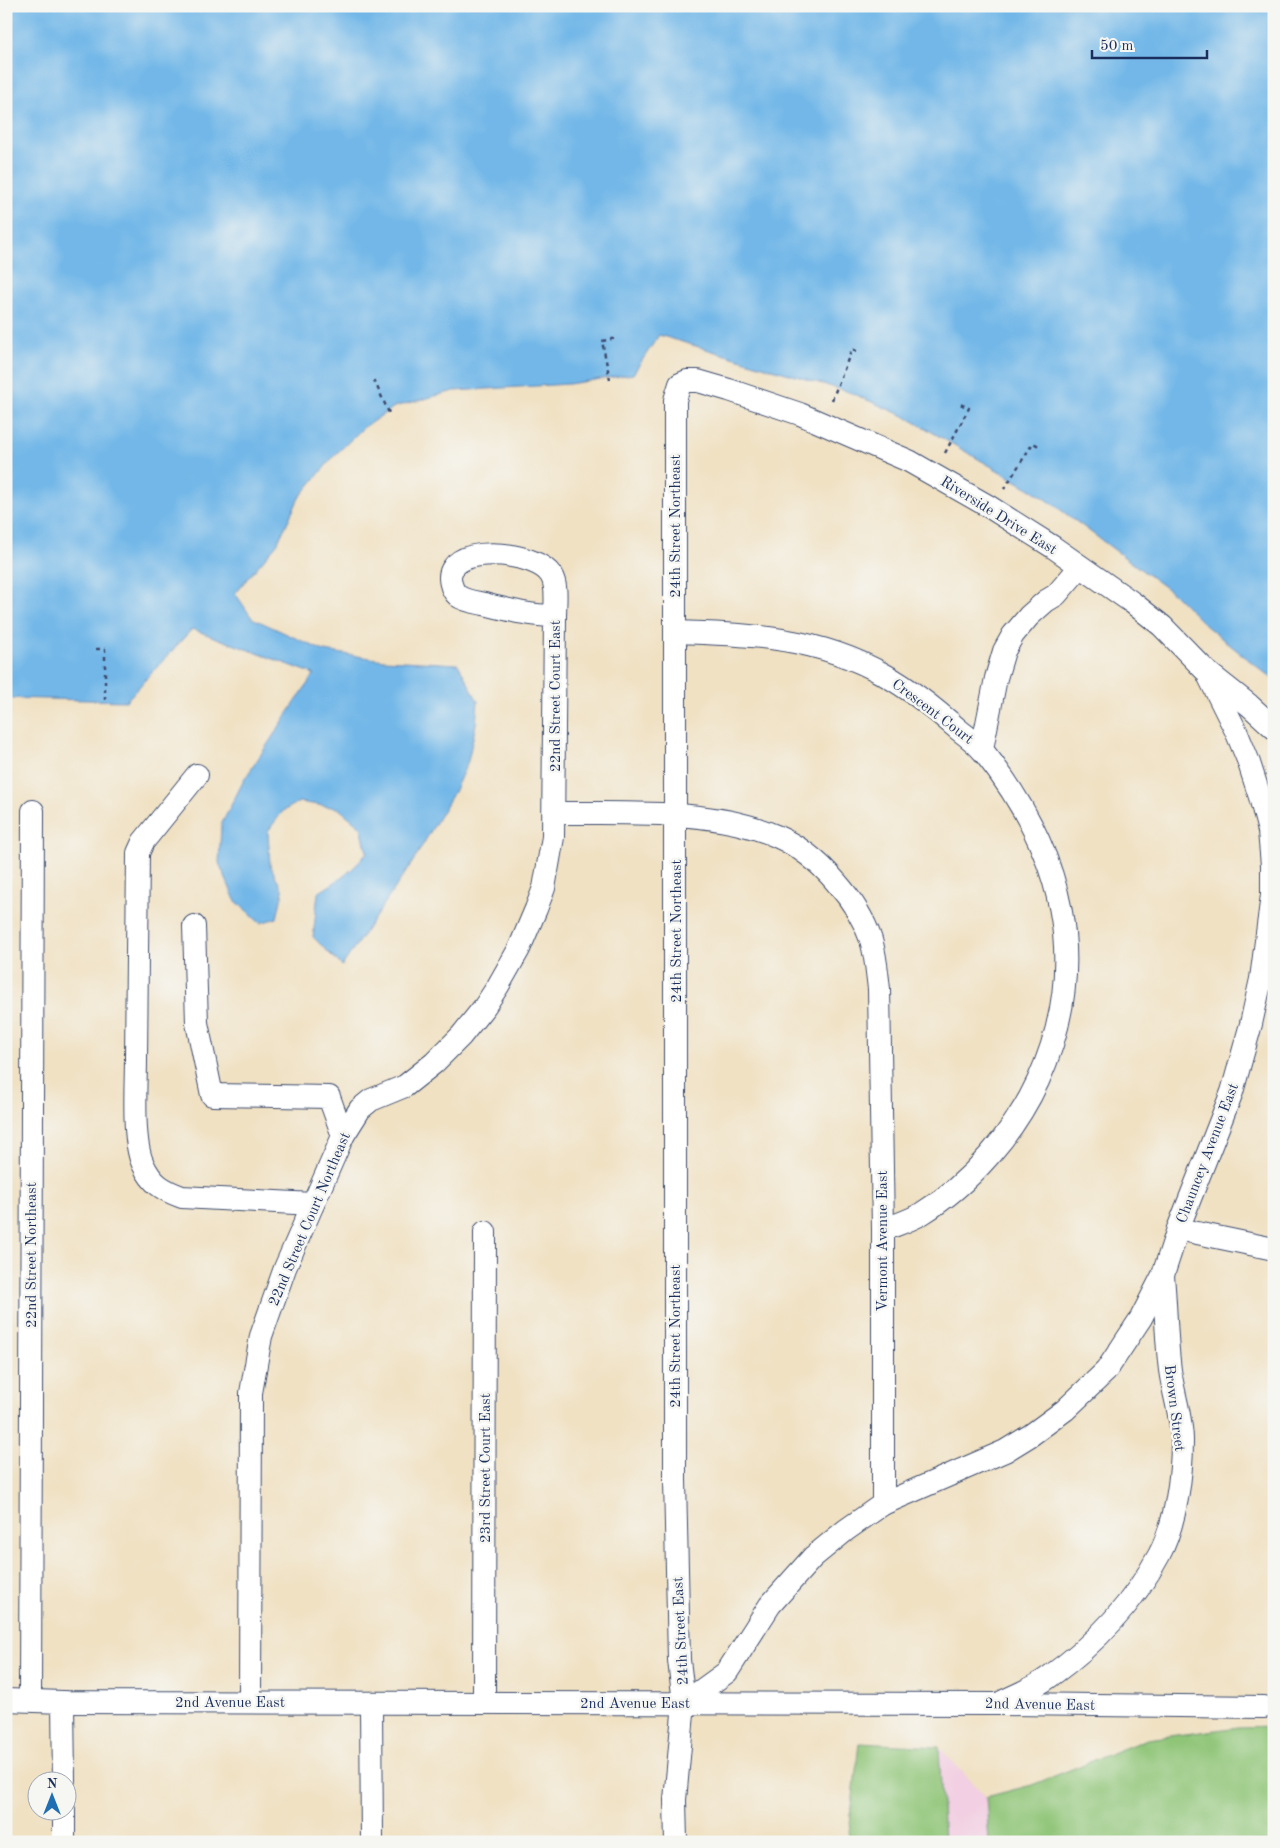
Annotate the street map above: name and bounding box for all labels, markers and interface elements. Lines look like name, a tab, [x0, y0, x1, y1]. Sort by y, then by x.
scale bar	[1092, 28, 1208, 60]
text: 50 m	[1100, 39, 1134, 54]
street label: 24th Street Northeast	[669, 454, 684, 598]
street label: Riverside Drive East	[937, 474, 1059, 558]
street label: 22nd Street Court East	[549, 620, 564, 772]
street label: Crescent Court	[889, 677, 976, 748]
street label: 24th Street Northeast	[670, 859, 685, 1003]
street label: Chauncey Avenue East	[1175, 1081, 1242, 1226]
street label: 22nd Street Court Northeast	[267, 1130, 354, 1309]
street label: Vermont Avenue East	[876, 1170, 891, 1312]
street label: 22nd Street Northeast	[25, 1182, 40, 1328]
street label: 24th Street Northeast	[669, 1264, 684, 1408]
street label: Brown Street	[1161, 1364, 1186, 1452]
street label: 23rd Street Court East	[479, 1393, 494, 1543]
street label: 24th Street East	[671, 1576, 692, 1685]
street label: 2nd Avenue East	[175, 1696, 285, 1711]
street label: 2nd Avenue East	[580, 1697, 690, 1712]
street label: 2nd Avenue East	[985, 1697, 1095, 1714]
north arrow	[28, 1770, 78, 1820]
text: N	[47, 1777, 58, 1791]

